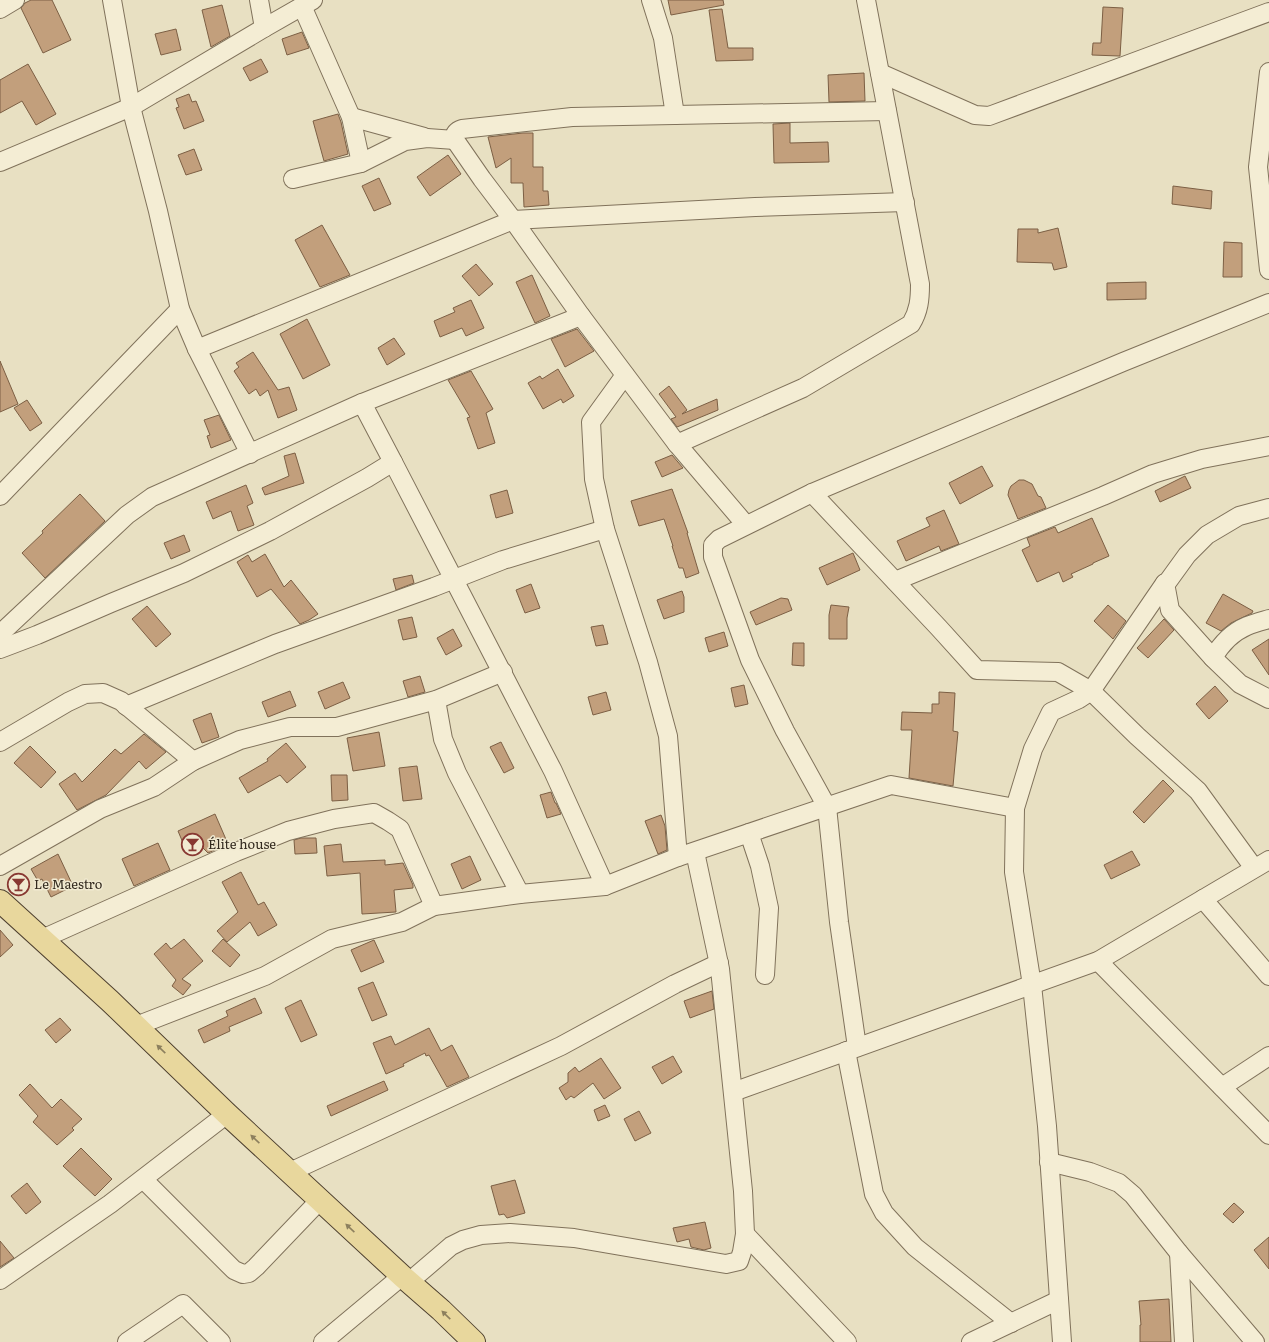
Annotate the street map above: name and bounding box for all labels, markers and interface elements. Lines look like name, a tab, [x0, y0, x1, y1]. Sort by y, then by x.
bar icon: Élite house	[179, 831, 205, 857]
place label: Élite house	[208, 834, 276, 853]
bar icon: Le Maestro	[6, 871, 32, 897]
place label: Le Maestro	[34, 874, 103, 893]
one-way arrow	[155, 1045, 166, 1054]
one-way arrow	[250, 1134, 260, 1144]
one-way arrow	[345, 1223, 355, 1232]
one-way arrow	[441, 1310, 451, 1320]

